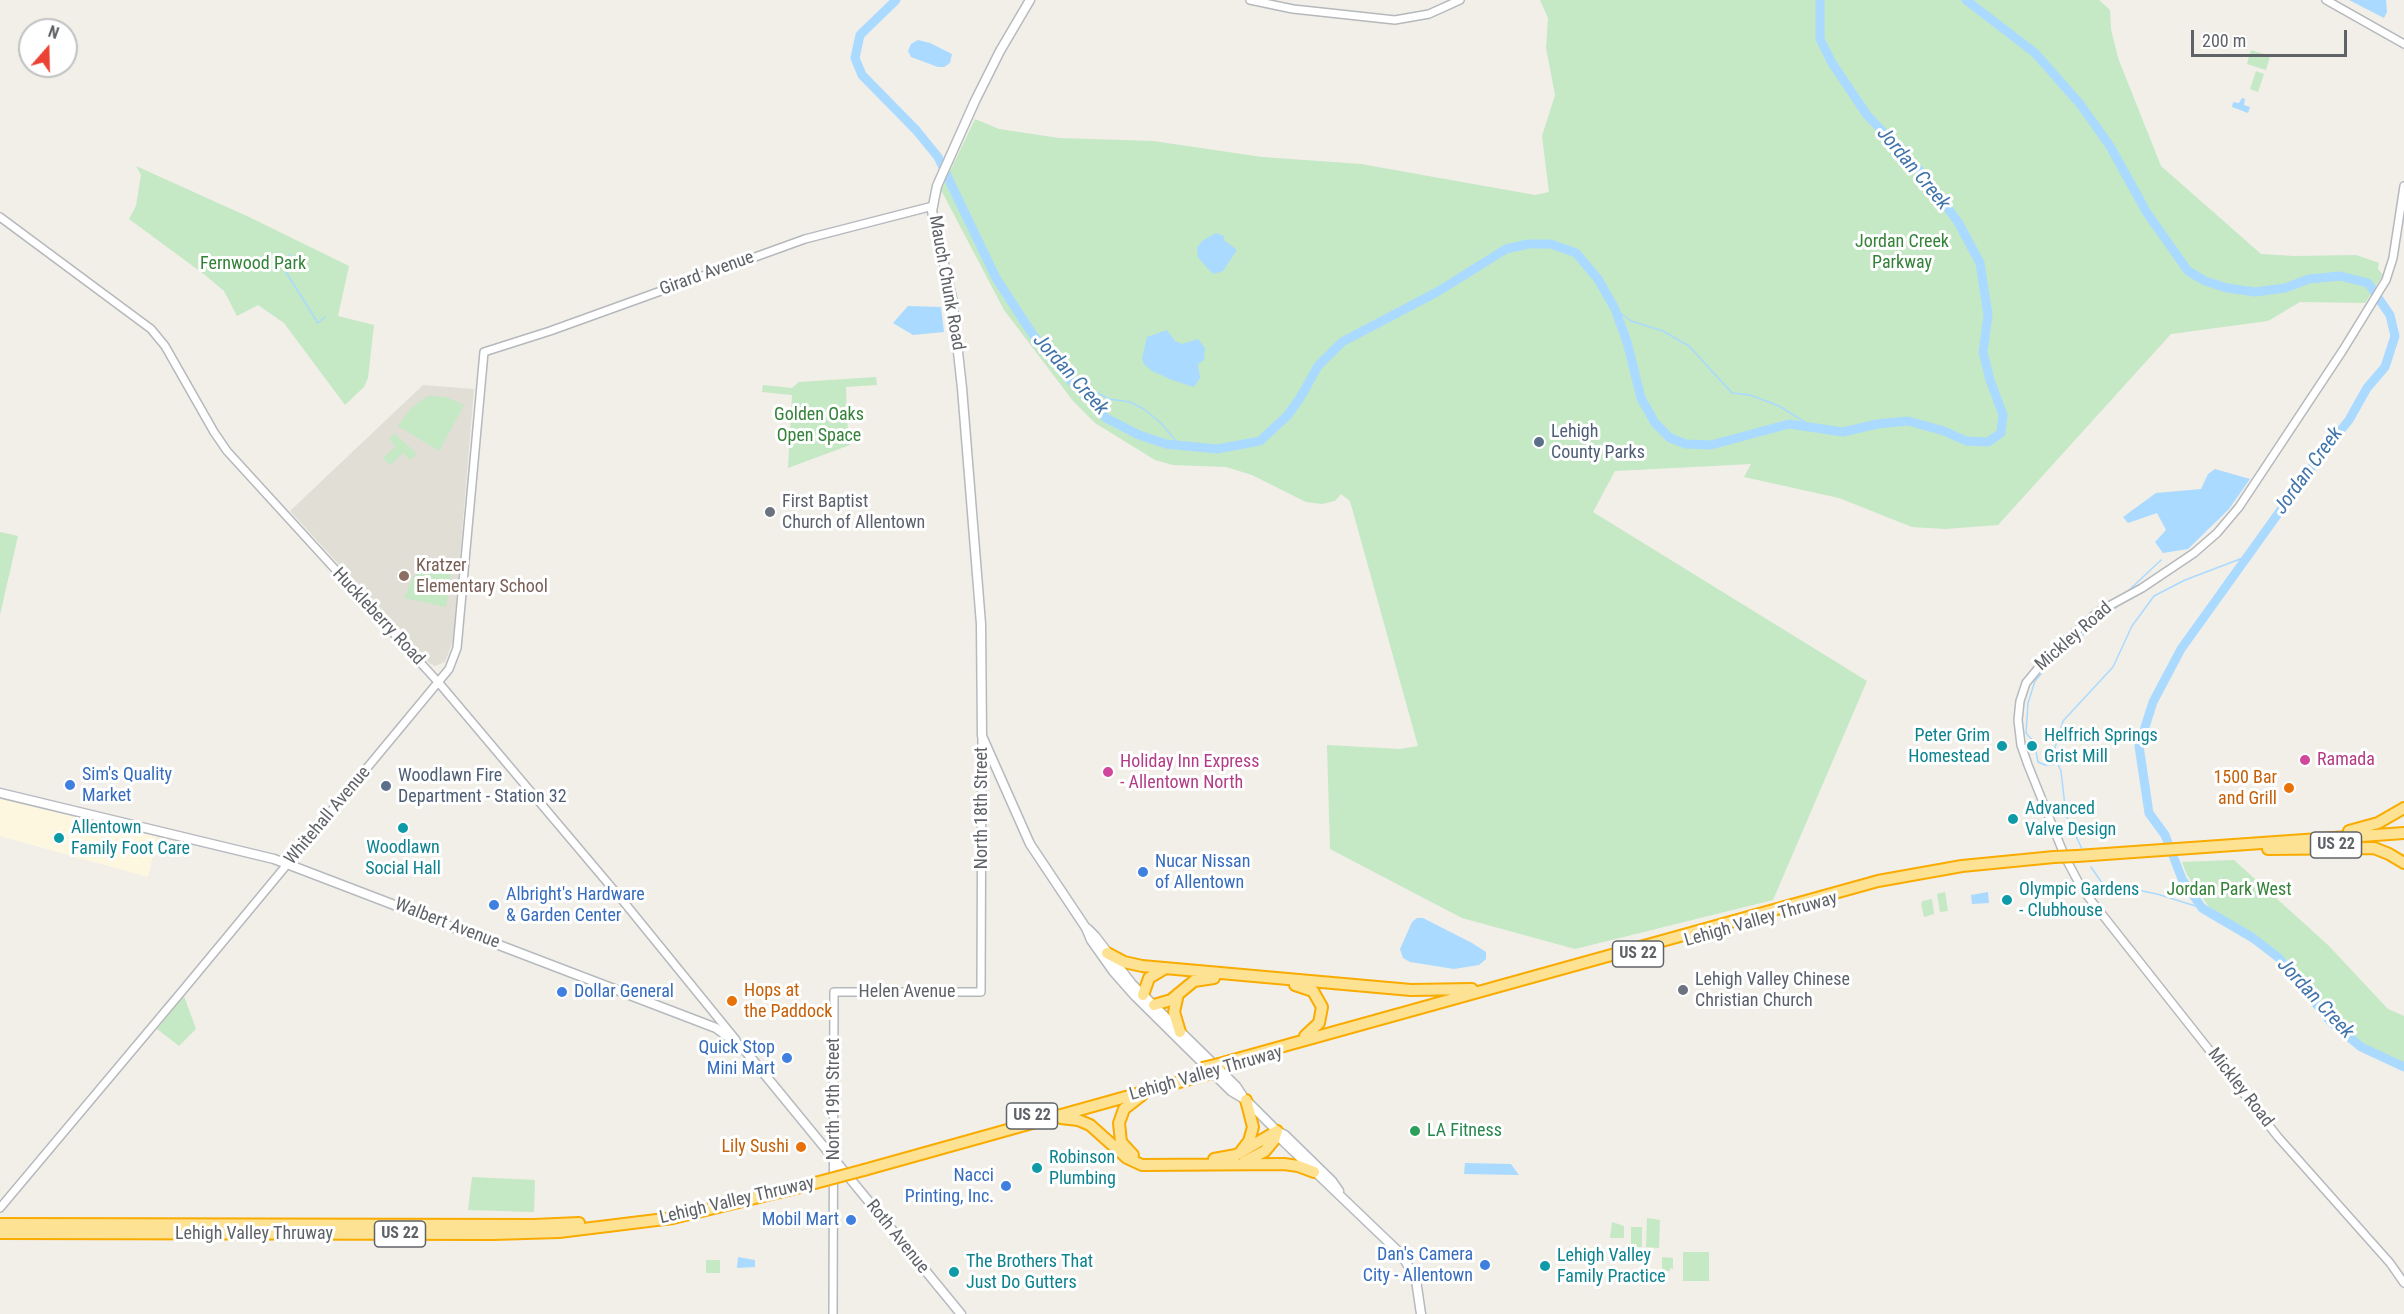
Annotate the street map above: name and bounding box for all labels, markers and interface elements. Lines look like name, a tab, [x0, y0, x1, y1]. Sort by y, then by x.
north arrow	[18, 18, 78, 78]
scale bar	[2194, 18, 2350, 56]
text: N	[46, 22, 61, 43]
text: 200 m	[2202, 30, 2246, 51]
water label: Jordan Creek	[1871, 122, 1955, 216]
street label: Mauch Chunk Road	[923, 214, 969, 352]
park label: Jordan Creek Parkway	[1855, 231, 1949, 274]
street label: Girard Avenue	[657, 247, 757, 301]
park label: Fernwood Park	[200, 253, 306, 275]
water label: Jordan Creek	[1027, 329, 1113, 421]
park label: Golden Oaks Open Space	[774, 404, 864, 446]
place label: Lehigh County Parks	[1551, 421, 1645, 464]
water label: Jordan Creek	[2270, 423, 2348, 519]
marker: Lehigh County Parks	[1532, 435, 1546, 449]
place label: First Baptist Church of Allentown	[782, 491, 925, 534]
marker: First Baptist Church of Allentown	[763, 505, 777, 519]
place label: Kratzer Elementary School	[416, 555, 548, 598]
street label: Huckleberry Road	[327, 564, 429, 670]
marker: Kratzer Elementary School	[397, 569, 411, 583]
street label: Mickley Road	[2031, 598, 2117, 676]
place label: Peter Grim Homestead	[1908, 725, 1990, 768]
place label: Helfrich Springs Grist Mill	[2044, 725, 2158, 768]
marker: Peter Grim Homestead	[1995, 739, 2009, 753]
marker: Helfrich Springs Grist Mill	[2025, 739, 2039, 753]
street label: North 18th Street	[971, 747, 993, 869]
place label: Ramada	[2317, 749, 2375, 771]
place label: Holiday Inn Express - Allentown North	[1120, 751, 1259, 794]
marker: Ramada	[2298, 753, 2312, 767]
street label: Whitehall Avenue	[281, 762, 375, 870]
place label: Sim's Quality Market	[82, 764, 172, 806]
place label: Woodlawn Fire Department - Station 32	[398, 765, 567, 808]
marker: Holiday Inn Express - Allentown North	[1101, 765, 1115, 779]
place label: 1500 Bar and Grill	[2213, 767, 2277, 810]
marker: Sim's Quality Market	[63, 778, 77, 792]
marker: Woodlawn Fire Department - Station 32	[379, 779, 393, 793]
marker: 1500 Bar and Grill	[2282, 781, 2296, 795]
place label: Advanced Valve Design	[2025, 798, 2116, 840]
marker: Advanced Valve Design	[2006, 812, 2020, 826]
place label: Allentown Family Foot Care	[71, 817, 190, 860]
marker: Woodlawn Social Hall	[396, 821, 410, 835]
marker: Allentown Family Foot Care	[52, 831, 66, 845]
road number: US 22	[2310, 832, 2362, 858]
place label: Woodlawn Social Hall	[365, 837, 441, 880]
place label: Nucar Nissan of Allentown	[1155, 851, 1250, 894]
marker: Nucar Nissan of Allentown	[1136, 865, 1150, 879]
place label: Olympic Gardens - Clubhouse	[2019, 879, 2139, 922]
park label: Jordan Park West	[2166, 879, 2292, 901]
place label: Albright's Hardware & Garden Center	[506, 884, 645, 926]
street label: Lehigh Valley Thruway	[1682, 888, 1840, 952]
marker: Olympic Gardens - Clubhouse	[2000, 893, 2014, 907]
street label: Walbert Avenue	[391, 894, 503, 954]
marker: Albright's Hardware & Garden Center	[487, 898, 501, 912]
road number: US 22	[1612, 941, 1664, 967]
water label: Jordan Creek	[2272, 954, 2358, 1044]
place label: Lehigh Valley Chinese Christian Church	[1695, 969, 1850, 1012]
place label: Hops at the Paddock	[744, 980, 832, 1022]
place label: Dollar General	[574, 981, 674, 1003]
street label: Helen Avenue	[859, 981, 955, 1003]
marker: Lehigh Valley Chinese Christian Church	[1676, 983, 1690, 997]
marker: Dollar General	[555, 985, 569, 999]
marker: Hops at the Paddock	[725, 994, 739, 1008]
place label: Quick Stop Mini Mart	[698, 1037, 775, 1080]
street label: North 19th Street	[823, 1038, 845, 1160]
street label: Lehigh Valley Thruway	[1127, 1042, 1285, 1106]
street label: Mickley Road	[2202, 1044, 2278, 1132]
marker: Quick Stop Mini Mart	[780, 1051, 794, 1065]
road number: US 22	[1006, 1103, 1058, 1129]
place label: LA Fitness	[1427, 1120, 1502, 1142]
marker: LA Fitness	[1408, 1124, 1422, 1138]
place label: Lily Sushi	[721, 1136, 789, 1158]
marker: Lily Sushi	[794, 1140, 808, 1154]
place label: Robinson Plumbing	[1049, 1147, 1116, 1190]
marker: Robinson Plumbing	[1030, 1161, 1044, 1175]
place label: Nacci Printing, Inc.	[905, 1165, 994, 1208]
street label: Lehigh Valley Thruway	[658, 1173, 816, 1229]
marker: Nacci Printing, Inc.	[999, 1179, 1013, 1193]
street label: Roth Avenue	[861, 1196, 933, 1278]
place label: Mobil Mart	[762, 1209, 839, 1231]
marker: Mobil Mart	[844, 1213, 858, 1227]
road number: US 22	[374, 1221, 426, 1247]
street label: Lehigh Valley Thruway	[175, 1223, 333, 1245]
place label: Dan's Camera City - Allentown	[1363, 1244, 1473, 1286]
place label: Lehigh Valley Family Practice	[1557, 1245, 1666, 1288]
place label: The Brothers That Just Do Gutters	[966, 1251, 1093, 1294]
marker: Dan's Camera City - Allentown	[1478, 1258, 1492, 1272]
marker: Lehigh Valley Family Practice	[1538, 1259, 1552, 1273]
marker: The Brothers That Just Do Gutters	[947, 1265, 961, 1279]

